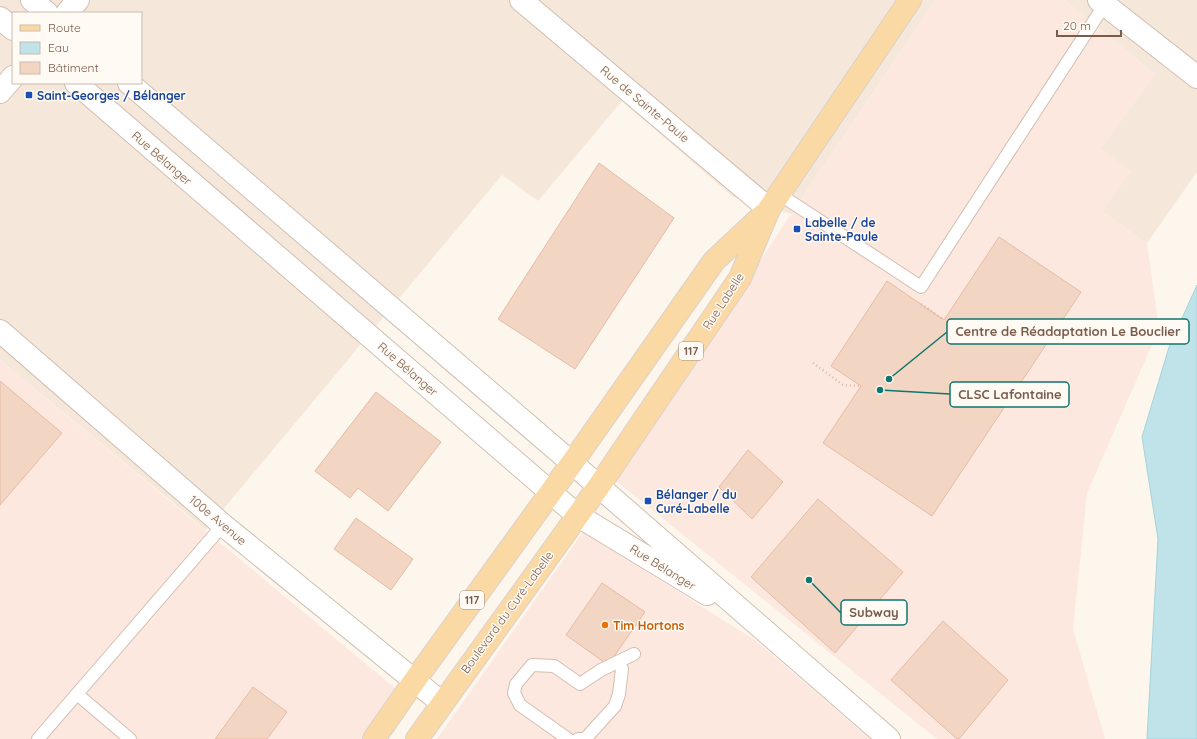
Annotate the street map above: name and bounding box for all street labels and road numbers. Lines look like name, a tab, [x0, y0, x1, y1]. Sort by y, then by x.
street label: Rue de Sainte-Paule	[597, 62, 693, 146]
street label: Rue Bélanger	[129, 128, 196, 189]
street label: Rue Labelle	[699, 270, 747, 332]
street label: Rue Bélanger	[375, 339, 442, 400]
road number: 117	[679, 342, 703, 360]
street label: 100e Avenue	[186, 492, 250, 548]
street label: Rue Bélanger	[627, 541, 699, 593]
street label: Boulevard du Curé-Labelle	[458, 548, 557, 676]
road number: 117	[460, 591, 484, 609]

